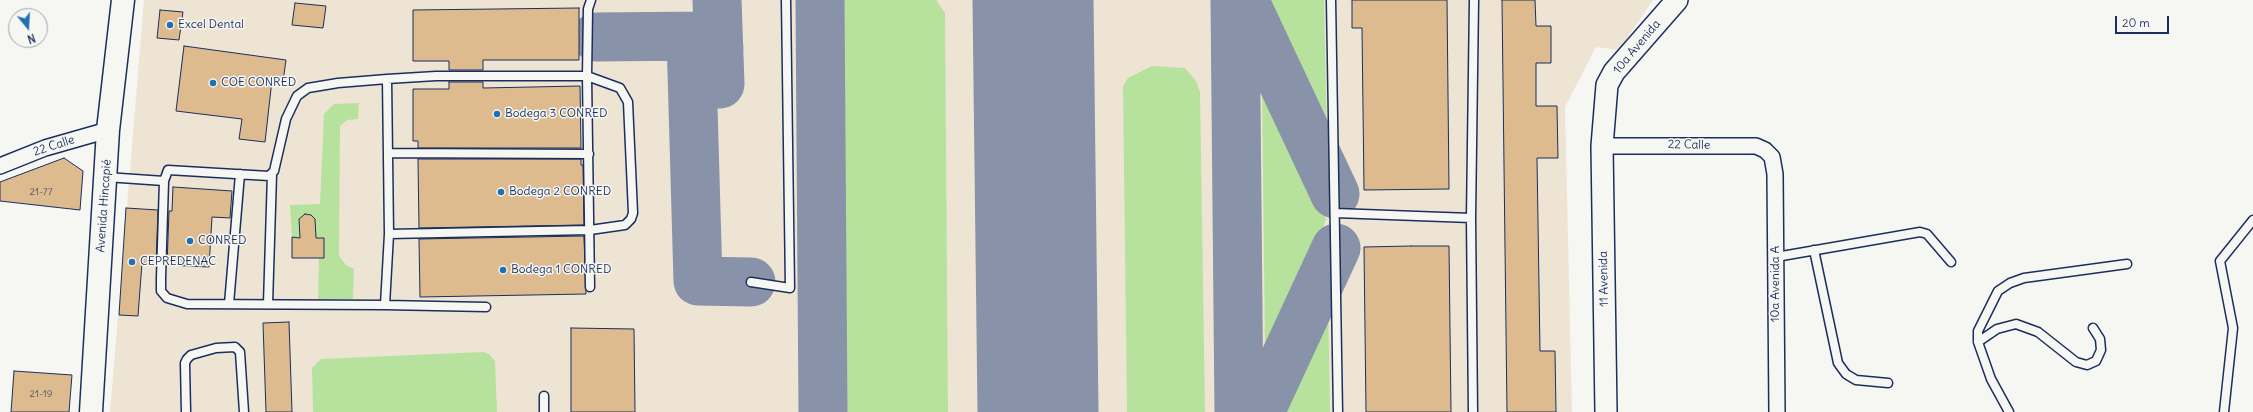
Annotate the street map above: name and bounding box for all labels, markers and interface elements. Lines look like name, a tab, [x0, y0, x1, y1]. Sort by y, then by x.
north arrow	[8, 8, 48, 48]
scale bar	[2117, 8, 2171, 34]
text: 20 m	[2122, 15, 2150, 30]
street label: 10a Avenida	[1610, 17, 1664, 77]
place label: Excel Dental	[178, 18, 244, 32]
marker: Excel Dental	[165, 20, 175, 30]
text: N	[26, 31, 37, 46]
place label: COE CONRED	[221, 76, 296, 90]
marker: COE CONRED	[208, 78, 218, 88]
place label: Bodega 3 CONRED	[505, 107, 608, 121]
marker: Bodega 3 CONRED	[492, 109, 502, 119]
street label: 22 Calle	[32, 133, 76, 159]
street label: 22 Calle	[1668, 137, 1710, 153]
street label: Avenida Hincapié	[94, 159, 114, 253]
place label: Bodega 2 CONRED	[509, 185, 611, 199]
house number: 21-77	[29, 186, 53, 198]
marker: Bodega 2 CONRED	[496, 187, 506, 197]
place label: CONRED	[198, 234, 246, 248]
marker: CONRED	[185, 236, 195, 246]
street label: 10a Avenida A	[1769, 246, 1783, 322]
street label: 11 Avenida	[1596, 251, 1612, 307]
place label: CEPREDENAC	[140, 255, 216, 269]
marker: CEPREDENAC	[127, 257, 137, 267]
place label: Bodega 1 CONRED	[511, 263, 612, 277]
marker: Bodega 1 CONRED	[498, 265, 508, 275]
house number: 21-19	[30, 388, 52, 400]

